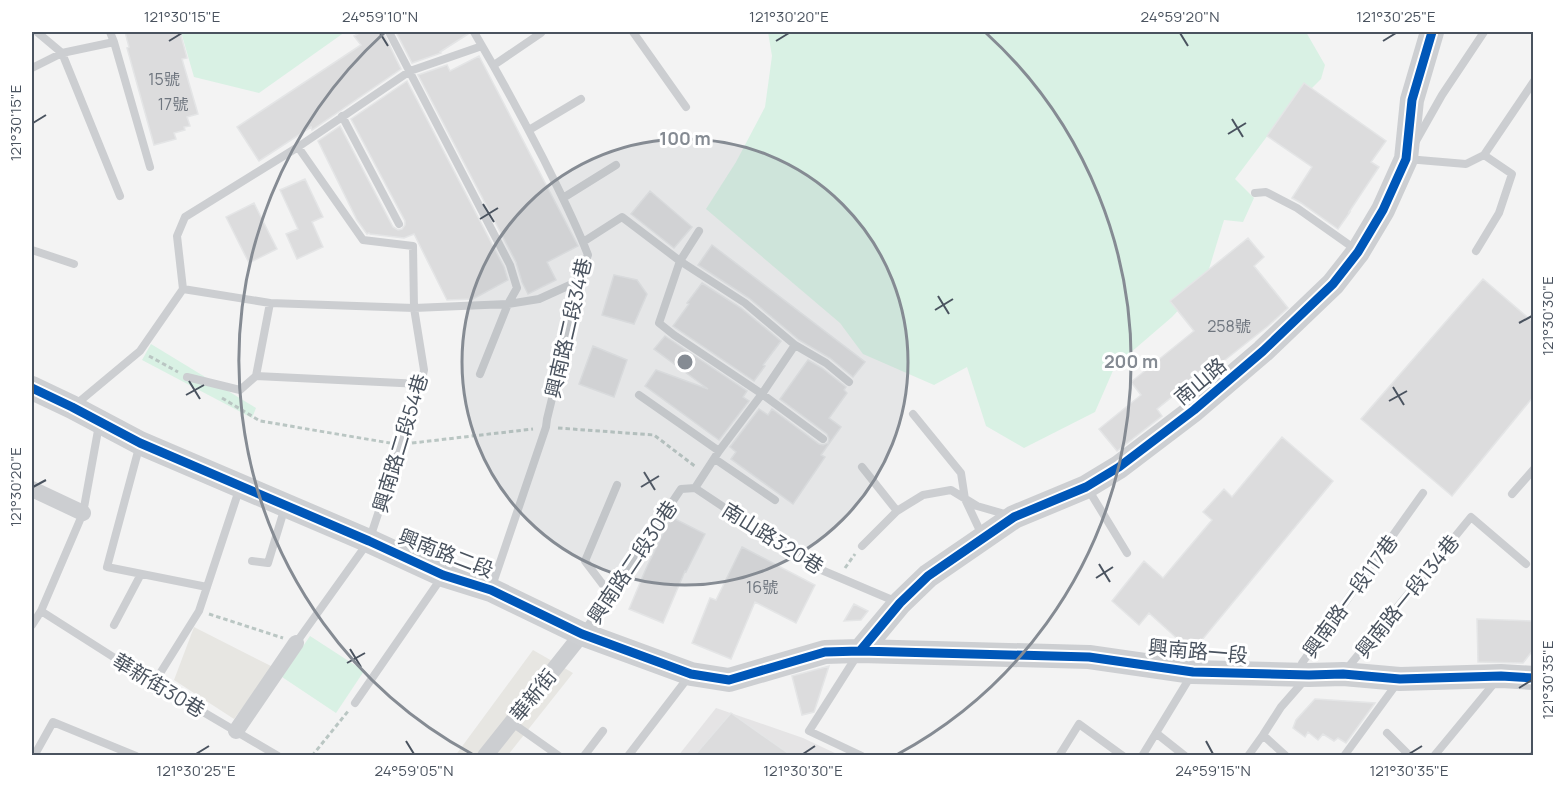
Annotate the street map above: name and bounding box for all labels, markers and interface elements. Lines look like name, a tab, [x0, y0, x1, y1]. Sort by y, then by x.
text: 121°30'15"E	[144, 6, 220, 27]
text: 24°59'10"N	[342, 6, 418, 27]
text: 121°30'20"E	[749, 6, 829, 27]
text: 24°59'20"N	[1141, 6, 1219, 27]
text: 121°30'25"E	[1356, 6, 1436, 27]
house number: 15號	[148, 68, 180, 90]
text: 121°30'15"E	[5, 85, 26, 161]
house number: 17號	[158, 93, 188, 115]
text: 100 m	[659, 126, 711, 150]
street label: 興南路二段34巷	[539, 255, 597, 401]
text: 121°30'30"E	[1537, 276, 1558, 356]
house number: 258號	[1207, 315, 1251, 337]
text: 200 m	[1104, 349, 1158, 373]
street label: 南山路	[1168, 351, 1232, 411]
centre of rings	[675, 352, 695, 372]
street label: 興南路二段54巷	[366, 371, 434, 515]
text: 121°30'20"E	[5, 447, 26, 527]
street label: 興南路二段30巷	[581, 495, 683, 629]
street label: 南山路320巷	[717, 496, 829, 580]
street label: 興南路二段	[394, 522, 498, 584]
street label: 興南路一段117巷	[1296, 529, 1404, 663]
street label: 興南路一段134巷	[1349, 529, 1465, 663]
house number: 16號	[746, 576, 778, 598]
street label: 興南路一段	[1147, 633, 1249, 669]
text: 121°30'35"E	[1537, 640, 1558, 720]
street label: 華新街30巷	[108, 647, 210, 723]
street label: 華新街	[504, 663, 562, 727]
text: 121°30'25"E	[156, 760, 236, 781]
text: 24°59'05"N	[375, 760, 453, 781]
text: 121°30'30"E	[763, 760, 843, 781]
text: 24°59'15"N	[1175, 760, 1251, 781]
text: 121°30'35"E	[1369, 760, 1449, 781]

